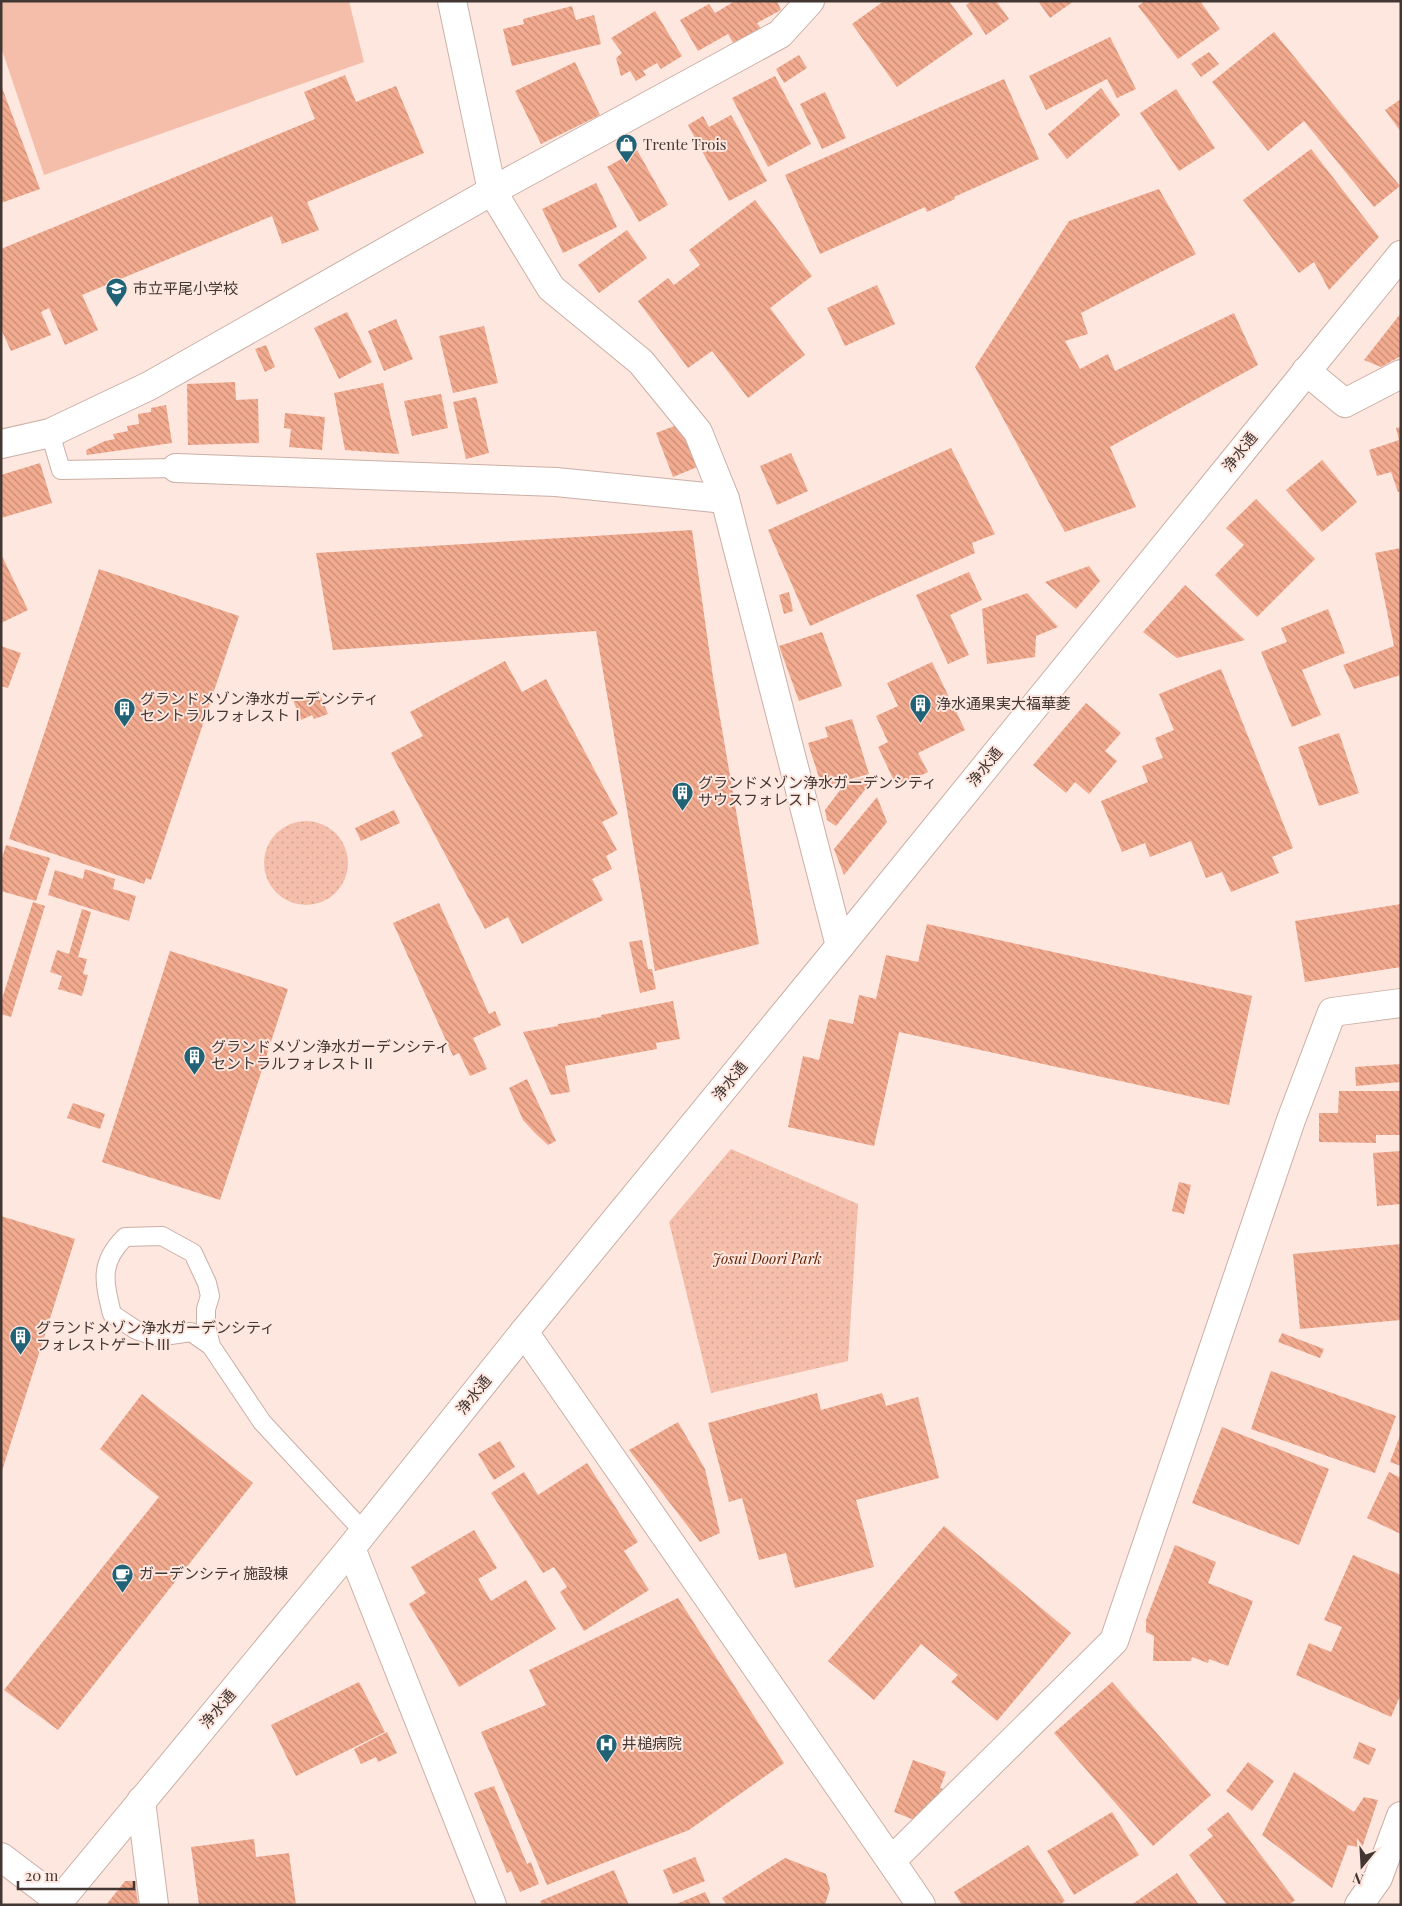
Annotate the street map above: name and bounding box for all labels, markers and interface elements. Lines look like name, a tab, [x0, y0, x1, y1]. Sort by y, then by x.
shop icon: Trente Trois	[615, 133, 639, 164]
place label: Trente Trois	[643, 134, 727, 154]
school or university icon: 市立平尾小学校	[105, 277, 129, 308]
place label: 市立平尾小学校	[133, 278, 238, 298]
street label: 浄水通	[1217, 428, 1261, 475]
place label: グランドメゾン浄水ガーデンシティ セントラルフォレストⅠ	[140, 688, 379, 725]
building icon: 浄水通果実大福華菱	[908, 692, 932, 723]
place label: 浄水通果実大福華菱	[936, 693, 1071, 713]
building icon: グランドメゾン浄水ガーデンシティ セントラルフォレストⅠ	[112, 696, 136, 727]
street label: 浄水通	[962, 743, 1006, 790]
place label: グランドメゾン浄水ガーデンシティ サウスフォレスト	[698, 772, 937, 809]
building icon: グランドメゾン浄水ガーデンシティ サウスフォレスト	[670, 780, 694, 811]
place label: グランドメゾン浄水ガーデンシティ セントラルフォレストⅡ	[211, 1036, 450, 1073]
building icon: グランドメゾン浄水ガーデンシティ セントラルフォレストⅡ	[183, 1044, 207, 1075]
street label: 浄水通	[707, 1057, 751, 1104]
park label: Josui Doori Park	[712, 1248, 822, 1268]
place label: グランドメゾン浄水ガーデンシティ フォレストゲートⅢ	[36, 1317, 275, 1354]
building icon: グランドメゾン浄水ガーデンシティ フォレストゲートⅢ	[8, 1325, 32, 1356]
street label: 浄水通	[451, 1371, 495, 1418]
cafe icon: ガーデンシティ施設棟	[111, 1562, 135, 1593]
place label: ガーデンシティ施設棟	[139, 1563, 288, 1583]
street label: 浄水通	[195, 1685, 239, 1732]
hospital icon: 井槌病院	[594, 1732, 618, 1763]
place label: 井槌病院	[622, 1733, 682, 1753]
north arrow	[1337, 1841, 1387, 1891]
scale bar	[18, 1858, 134, 1890]
text: 20 m	[25, 1865, 59, 1885]
text: N	[1350, 1868, 1366, 1889]

